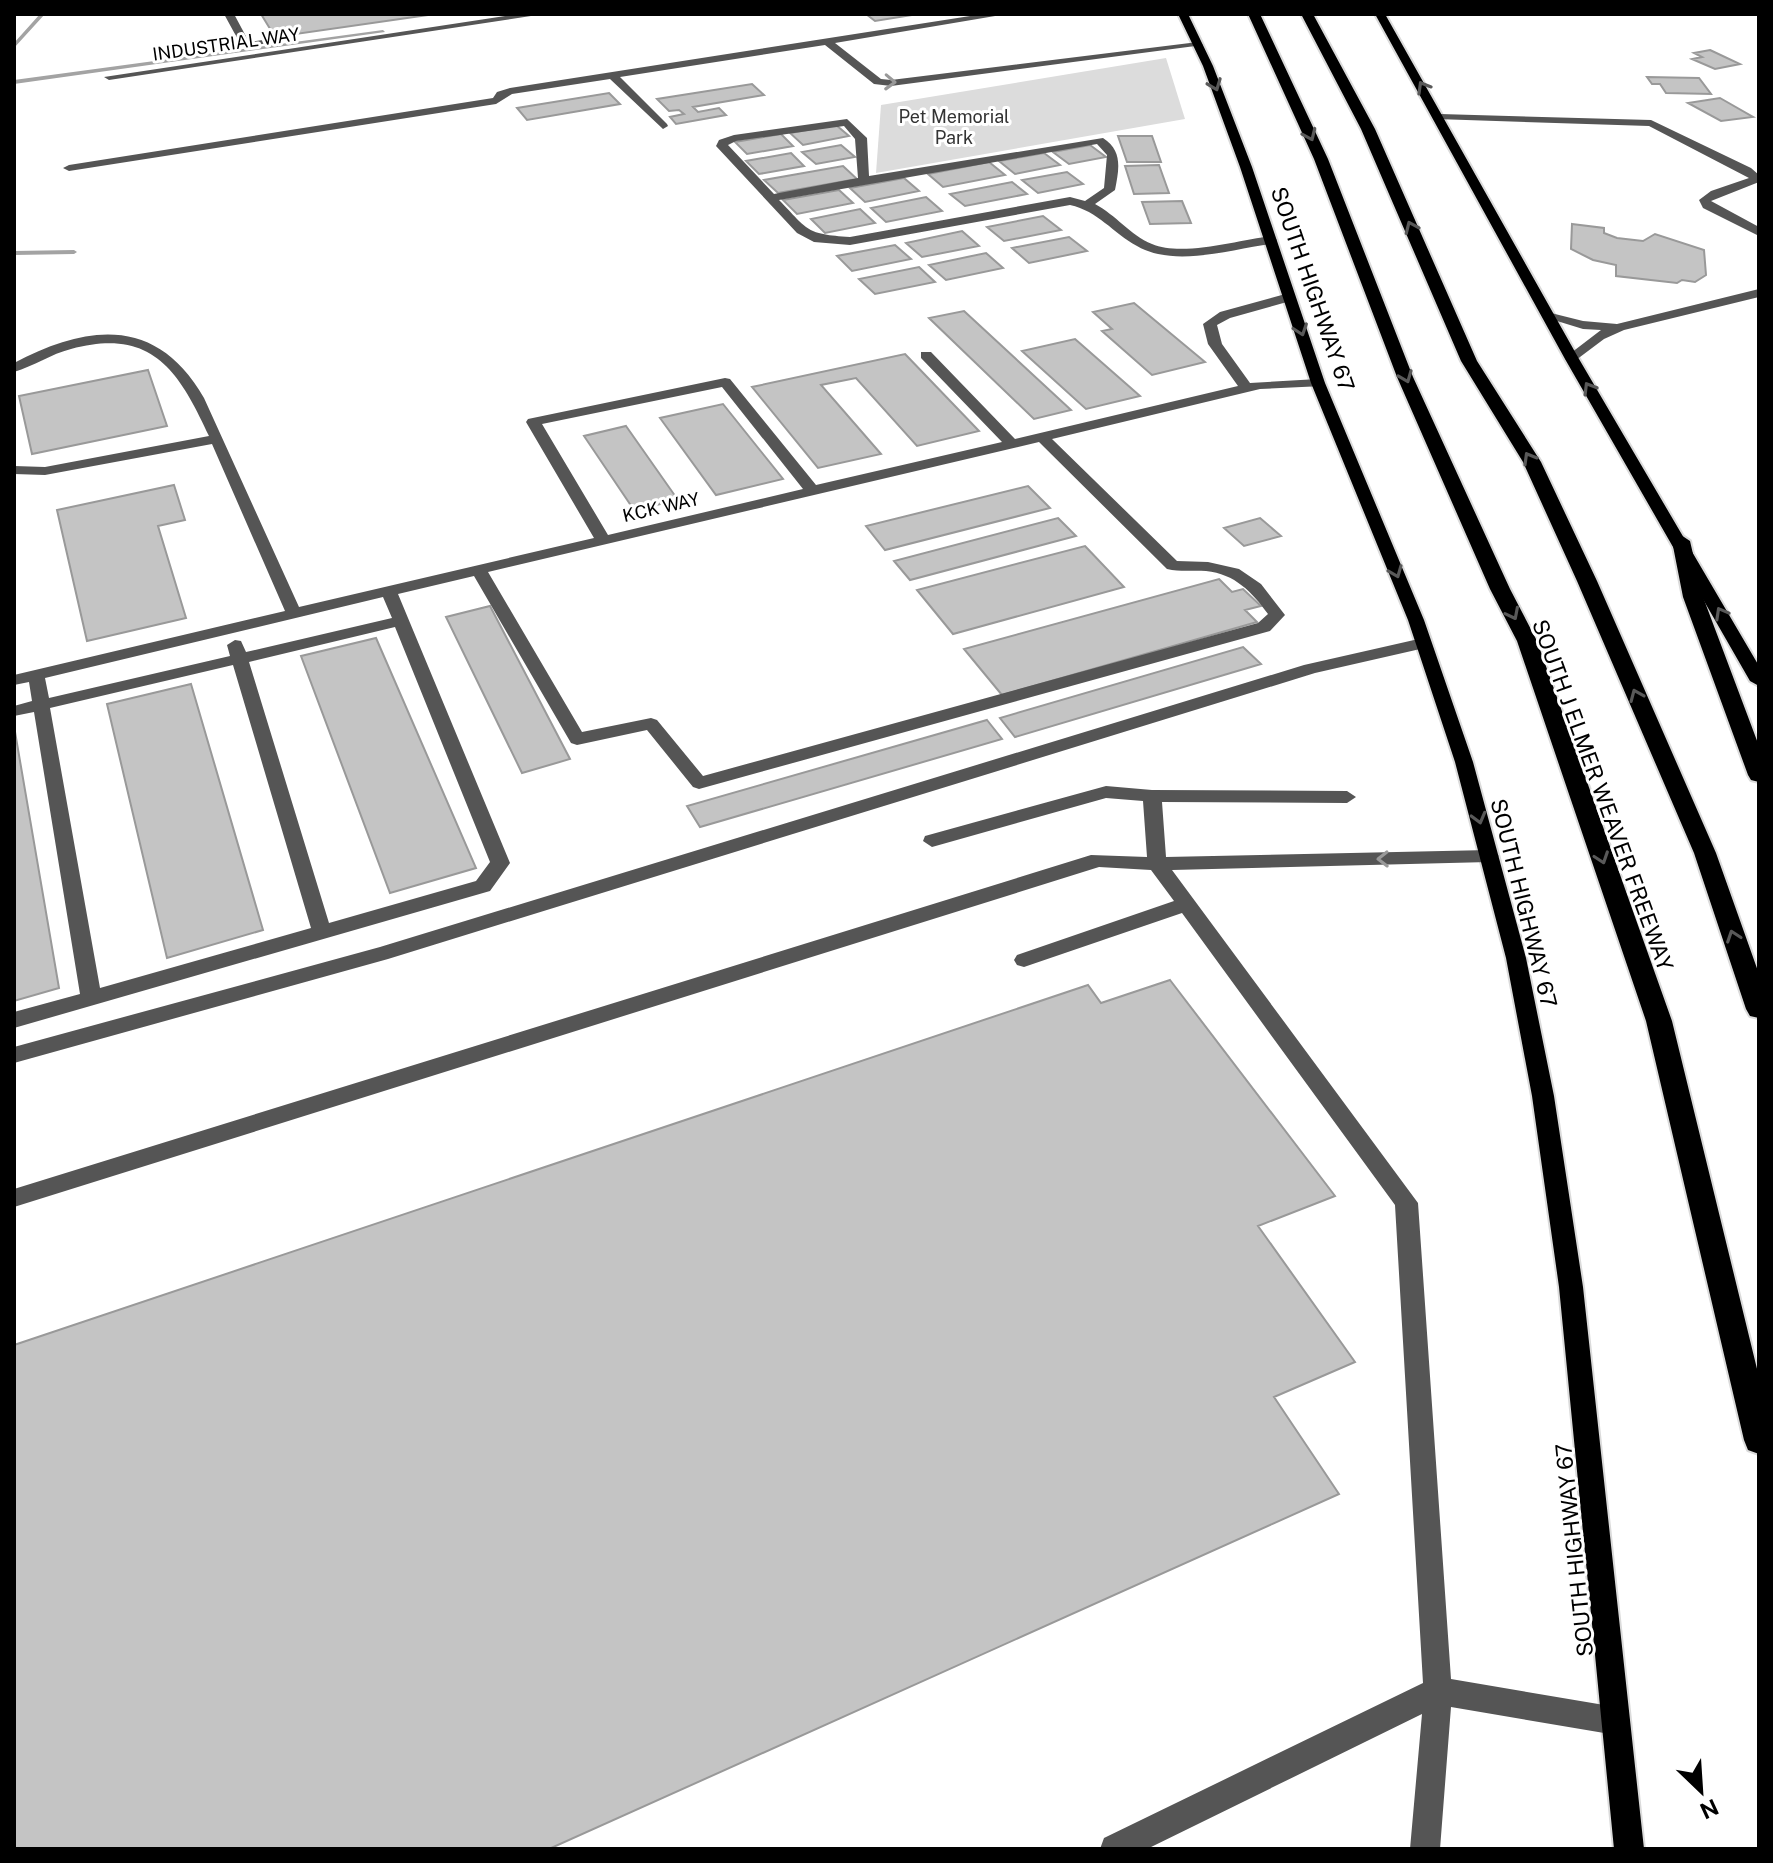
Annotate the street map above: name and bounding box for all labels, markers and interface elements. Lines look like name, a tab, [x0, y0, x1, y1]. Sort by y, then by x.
street label: INDUSTRIAL WAY	[151, 23, 301, 65]
one-way arrow	[884, 73, 897, 90]
one-way arrow	[1205, 77, 1222, 91]
one-way arrow	[1417, 81, 1433, 96]
park label: Pet Memorial Park	[898, 106, 1010, 148]
one-way arrow	[1300, 127, 1316, 142]
street label: SOUTH HIGHWAY 67	[1266, 183, 1360, 395]
one-way arrow	[1405, 221, 1421, 235]
one-way arrow	[1291, 323, 1307, 337]
one-way arrow	[1396, 369, 1413, 383]
one-way arrow	[1583, 382, 1599, 397]
one-way arrow	[1523, 452, 1539, 467]
street label: KCK WAY	[620, 488, 702, 526]
one-way arrow	[1386, 564, 1403, 578]
one-way arrow	[1503, 606, 1518, 620]
one-way arrow	[1715, 607, 1731, 621]
street label: SOUTH J ELMER WEAVER FREEWAY	[1527, 616, 1679, 975]
one-way arrow	[1630, 689, 1646, 703]
street label: SOUTH HIGHWAY 67	[1485, 796, 1563, 1010]
one-way arrow	[1470, 811, 1486, 825]
one-way arrow	[1376, 850, 1389, 868]
one-way arrow	[1592, 850, 1609, 864]
one-way arrow	[1727, 930, 1743, 944]
street label: SOUTH HIGHWAY 67	[1550, 1442, 1598, 1658]
north arrow	[1661, 1751, 1741, 1831]
text: N	[1696, 1794, 1723, 1825]

